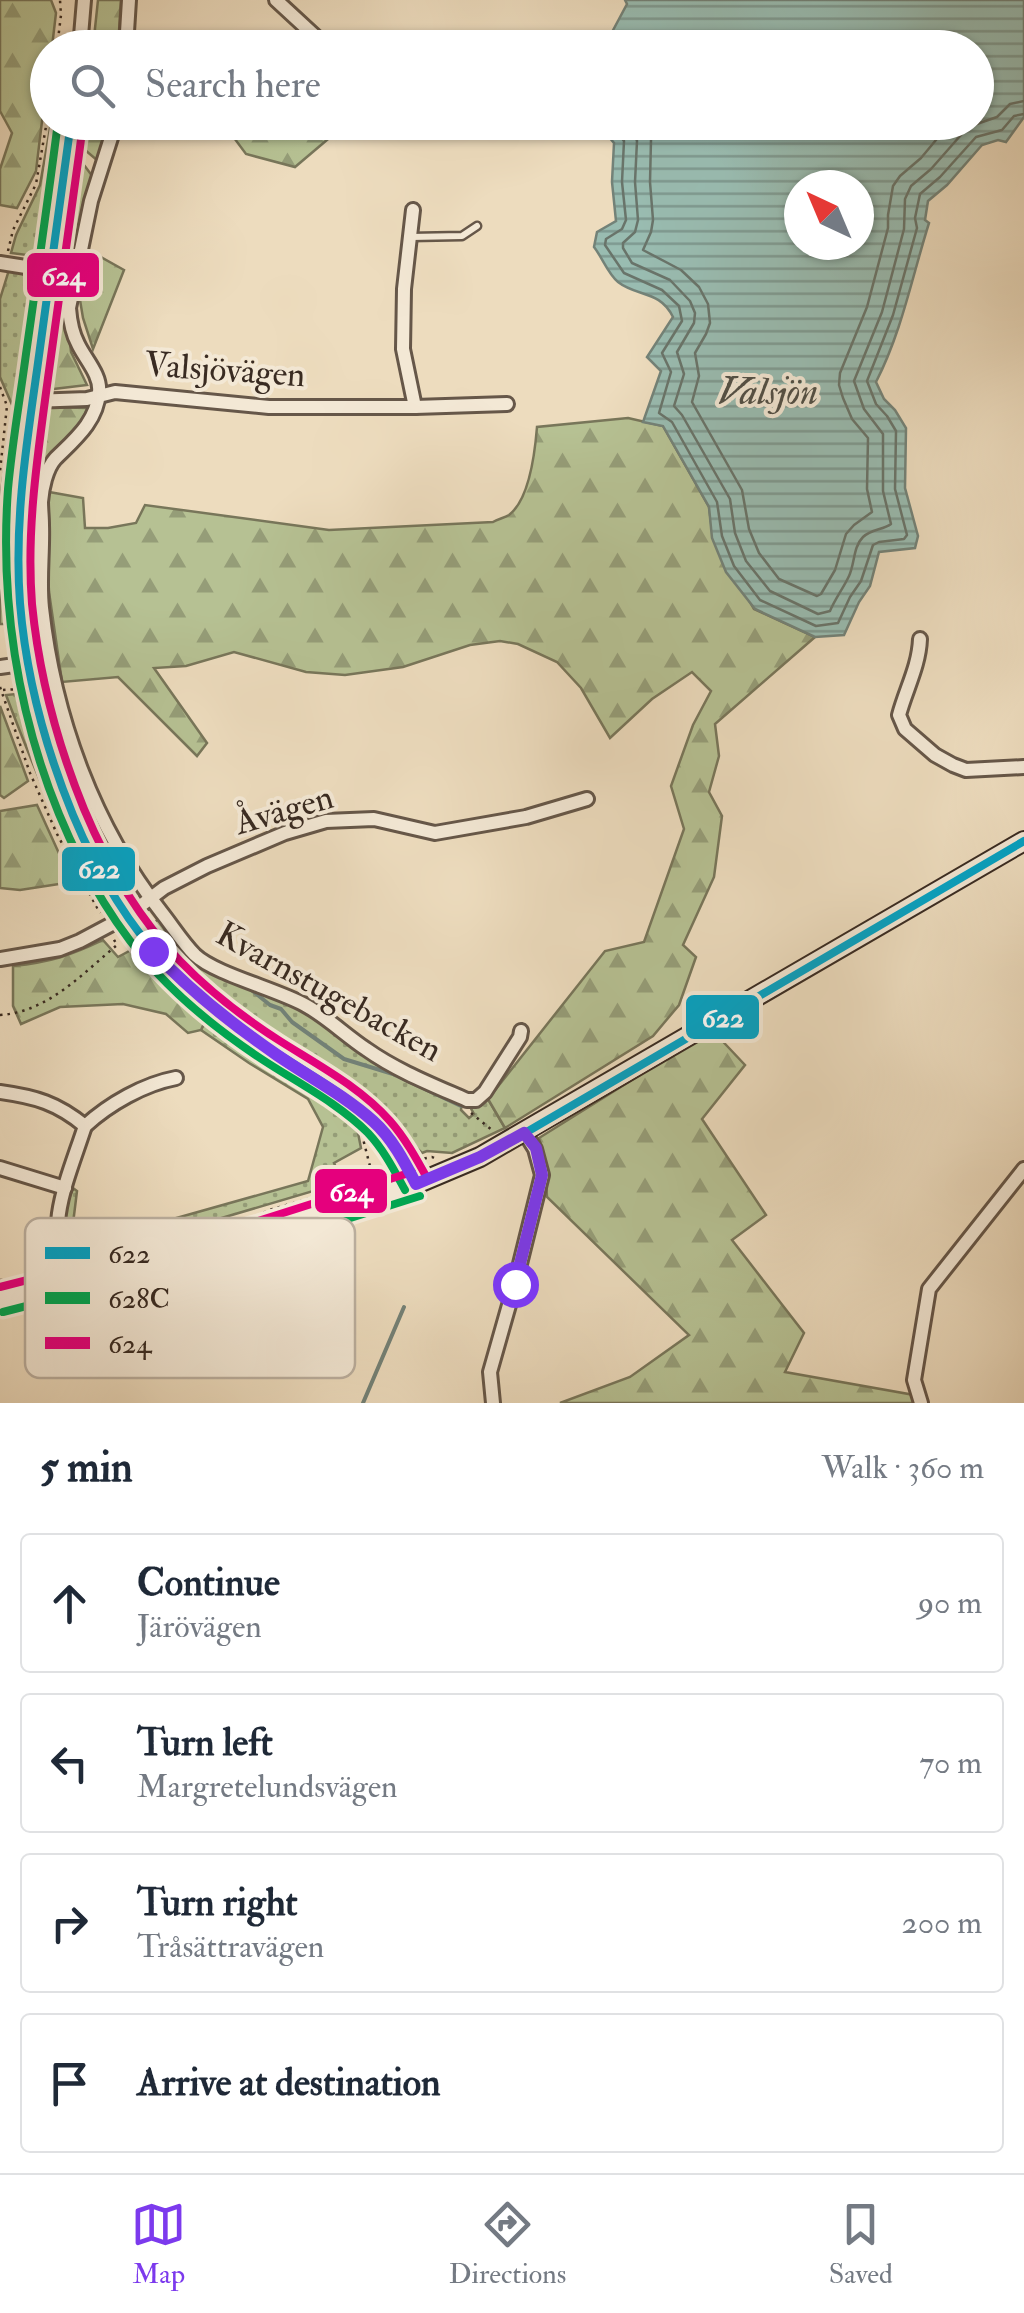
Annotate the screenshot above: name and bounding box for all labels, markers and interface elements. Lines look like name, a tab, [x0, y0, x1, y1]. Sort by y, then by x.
search box	[30, 30, 994, 140]
icon: search	[65, 58, 120, 113]
text: Search here	[145, 61, 321, 109]
north arrow	[784, 170, 874, 260]
line badge: 624	[25, 251, 101, 299]
text: 624	[41, 259, 87, 294]
street label: Valsjövägen	[143, 342, 307, 398]
water label: Valsjön	[718, 368, 818, 416]
street label: Åvägen	[228, 774, 338, 845]
line badge: 622	[60, 845, 137, 893]
text: 622	[78, 852, 120, 887]
street label: Kvarnstugebacken	[208, 912, 450, 1072]
route end	[131, 929, 177, 975]
line badge: 622	[684, 993, 761, 1041]
text: 622	[702, 1001, 744, 1036]
line badge: 624	[313, 1167, 389, 1215]
text: 624	[329, 1175, 375, 1210]
legend	[25, 1218, 355, 1378]
text: 622	[108, 1237, 151, 1272]
route start	[493, 1262, 539, 1308]
text: 628C	[108, 1282, 170, 1317]
text: 624	[108, 1327, 153, 1362]
text: 5 min	[40, 1442, 133, 1494]
text: Walk · 360 m	[821, 1448, 984, 1488]
text: Continue	[137, 1559, 280, 1607]
icon: ahead	[42, 1576, 97, 1631]
text: 90 m	[918, 1583, 982, 1623]
text: Järövägen	[137, 1607, 262, 1647]
text: Turn left	[137, 1719, 273, 1767]
icon: left	[42, 1736, 97, 1791]
text: 70 m	[919, 1743, 982, 1783]
text: Margretelundsvägen	[137, 1767, 398, 1807]
text: Turn right	[137, 1879, 298, 1927]
icon: right	[42, 1896, 97, 1951]
text: 200 m	[901, 1903, 982, 1943]
text: Tråsättravägen	[137, 1927, 324, 1967]
icon: arrive	[42, 2056, 97, 2111]
text: Arrive at destination	[137, 2059, 441, 2107]
tab: Map	[131, 2197, 186, 2292]
tab: Directions	[449, 2197, 566, 2292]
tab: Saved	[829, 2197, 893, 2292]

